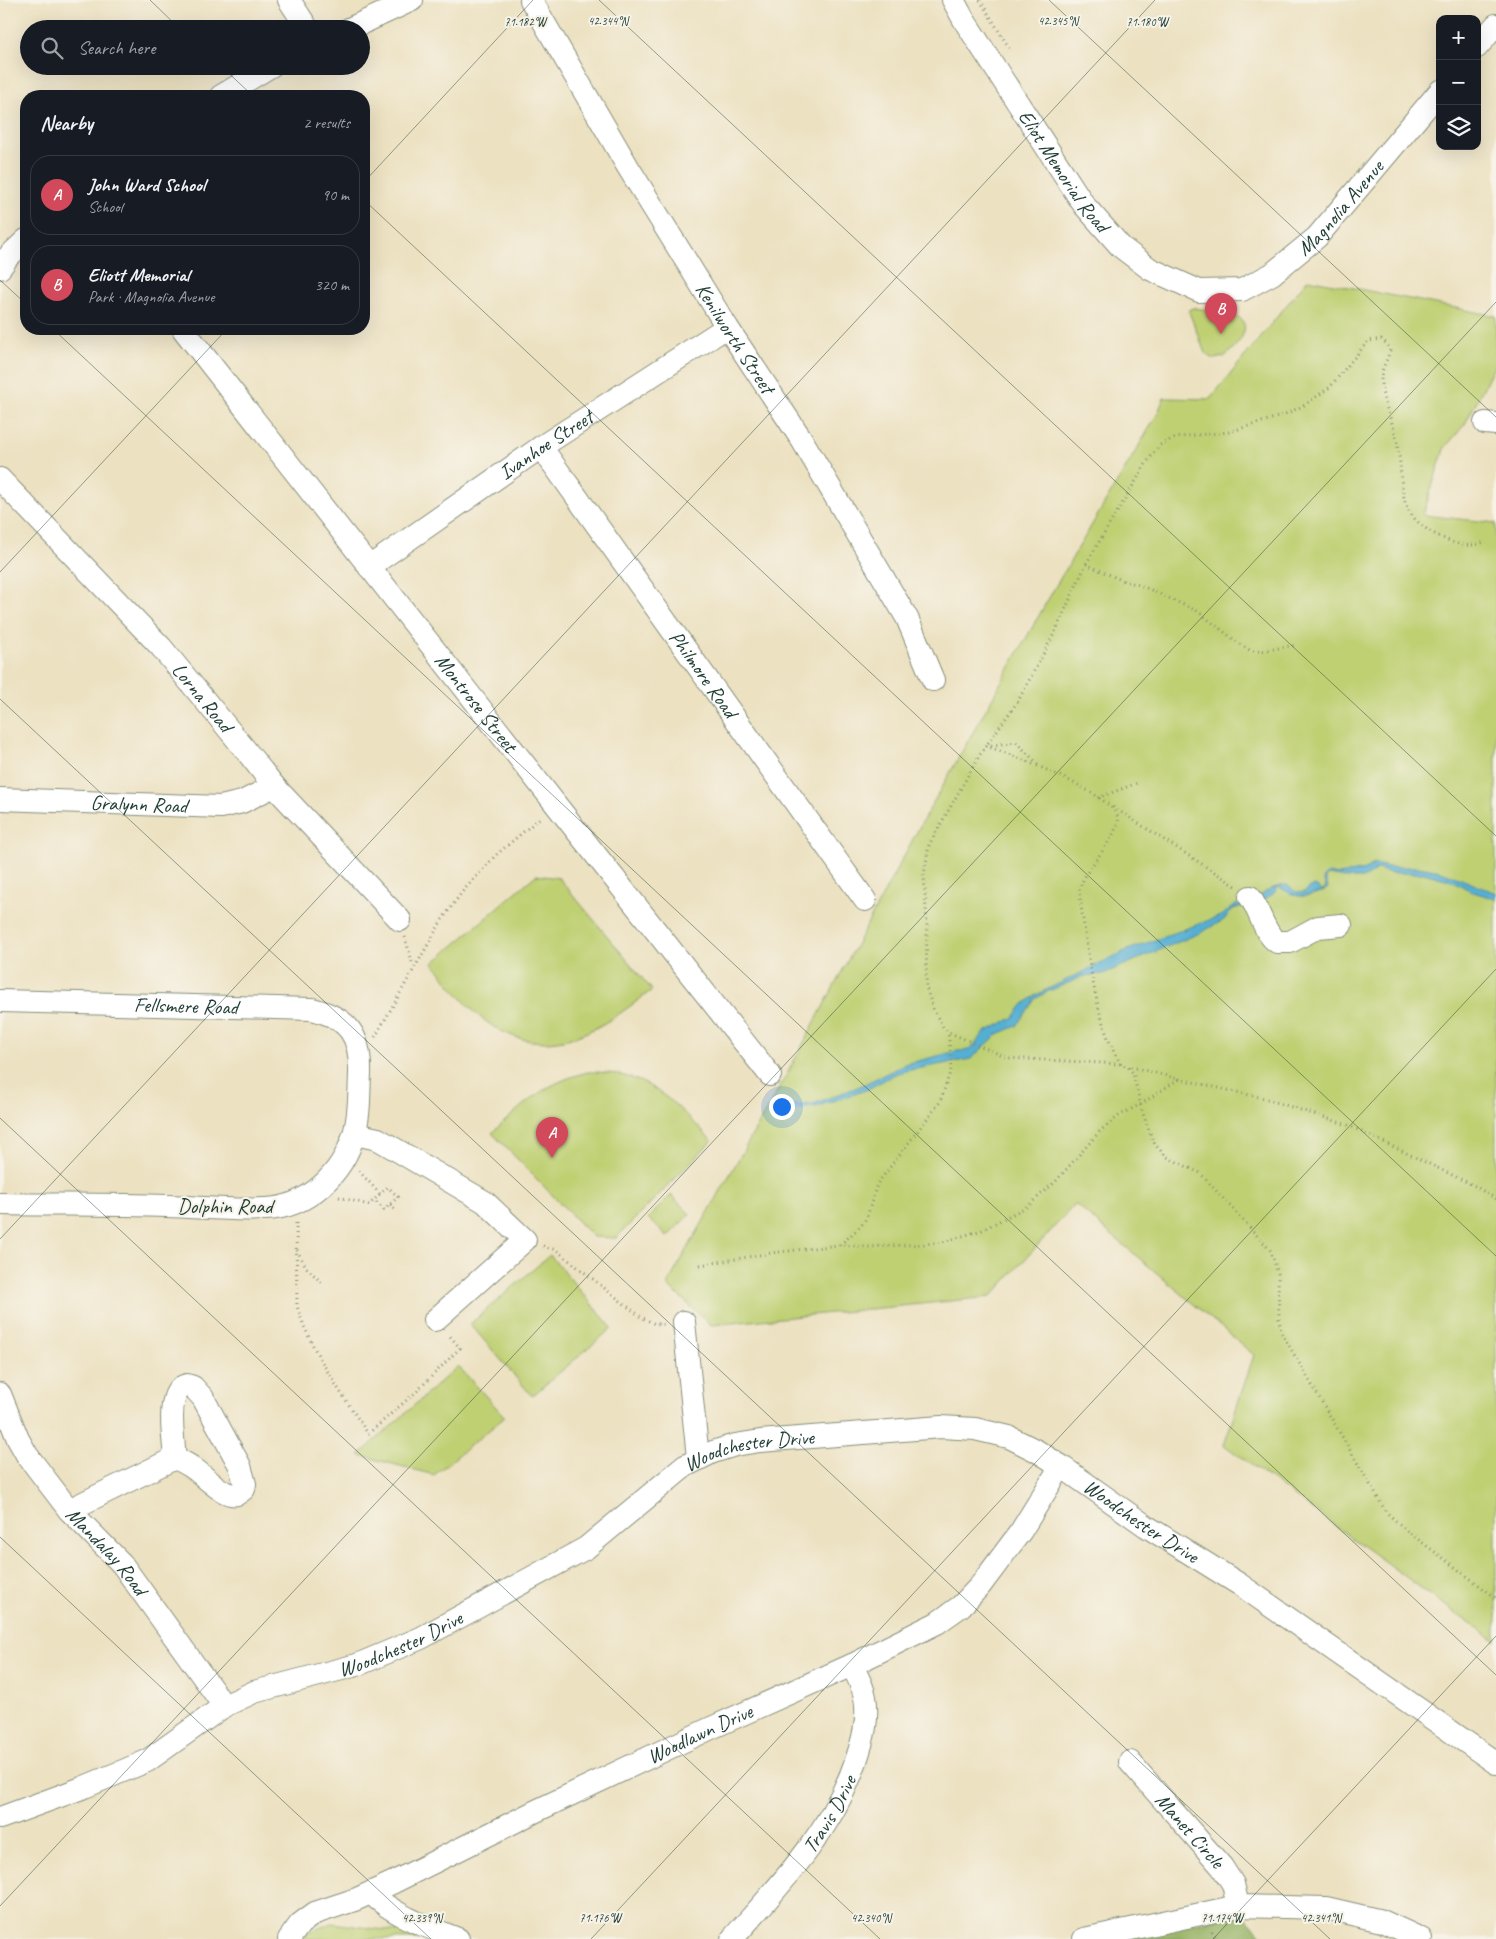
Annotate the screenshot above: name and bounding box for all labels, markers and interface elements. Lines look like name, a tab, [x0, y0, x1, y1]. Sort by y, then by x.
text: 42.344°N	[588, 13, 630, 29]
text: 42.345°N	[1038, 13, 1080, 29]
text: 71.182°W	[504, 14, 548, 30]
text: 71.180°W	[1126, 14, 1170, 30]
map controls	[1436, 15, 1481, 150]
button: +	[1436, 15, 1481, 60]
search box	[20, 20, 370, 75]
icon: search	[38, 34, 66, 62]
text: Search here	[78, 36, 155, 60]
button: −	[1436, 60, 1481, 105]
street label: Eliot Memorial Road	[1013, 105, 1117, 240]
button: layers	[1436, 105, 1481, 150]
text: Nearby	[40, 110, 93, 136]
text: 2 results	[303, 113, 350, 133]
street label: Magnolia Avenue	[1292, 153, 1391, 261]
text: John Ward School	[88, 173, 205, 197]
text: A	[53, 185, 61, 205]
text: 90 m	[322, 185, 349, 205]
text: School	[88, 197, 122, 217]
text: Eliott Memorial	[88, 263, 189, 287]
text: B	[53, 275, 61, 295]
text: 320 m	[315, 275, 349, 295]
street label: Kenilworth Street	[690, 278, 782, 401]
text: Park · Magnolia Avenue	[88, 287, 214, 307]
pin: B	[1205, 293, 1237, 334]
street label: Ivanhoe Street	[494, 402, 600, 486]
street label: Philmore Road	[663, 625, 745, 726]
street label: Montrose Street	[429, 648, 524, 759]
street label: Lorna Road	[166, 657, 240, 740]
street label: Gralynn Road	[90, 789, 190, 819]
street label: Fellsmere Road	[134, 991, 241, 1020]
your location	[769, 1094, 795, 1120]
pin: A	[536, 1117, 568, 1158]
street label: Dolphin Road	[177, 1193, 276, 1219]
street label: Woodchester Drive	[680, 1424, 816, 1477]
street label: Woodchester Drive	[1079, 1473, 1205, 1569]
street label: Mandalay Road	[60, 1502, 155, 1603]
street label: Woodchester Drive	[336, 1604, 468, 1682]
street label: Woodlawn Drive	[643, 1698, 758, 1769]
street label: Travis Drive	[797, 1770, 863, 1858]
street label: Manet Circle	[1150, 1787, 1232, 1875]
text: 42.339°N	[402, 1910, 444, 1926]
text: 71.176°W	[579, 1910, 623, 1926]
text: 42.340°N	[851, 1910, 893, 1926]
text: 71.174°W	[1201, 1910, 1245, 1926]
text: 42.341°N	[1301, 1910, 1343, 1926]

